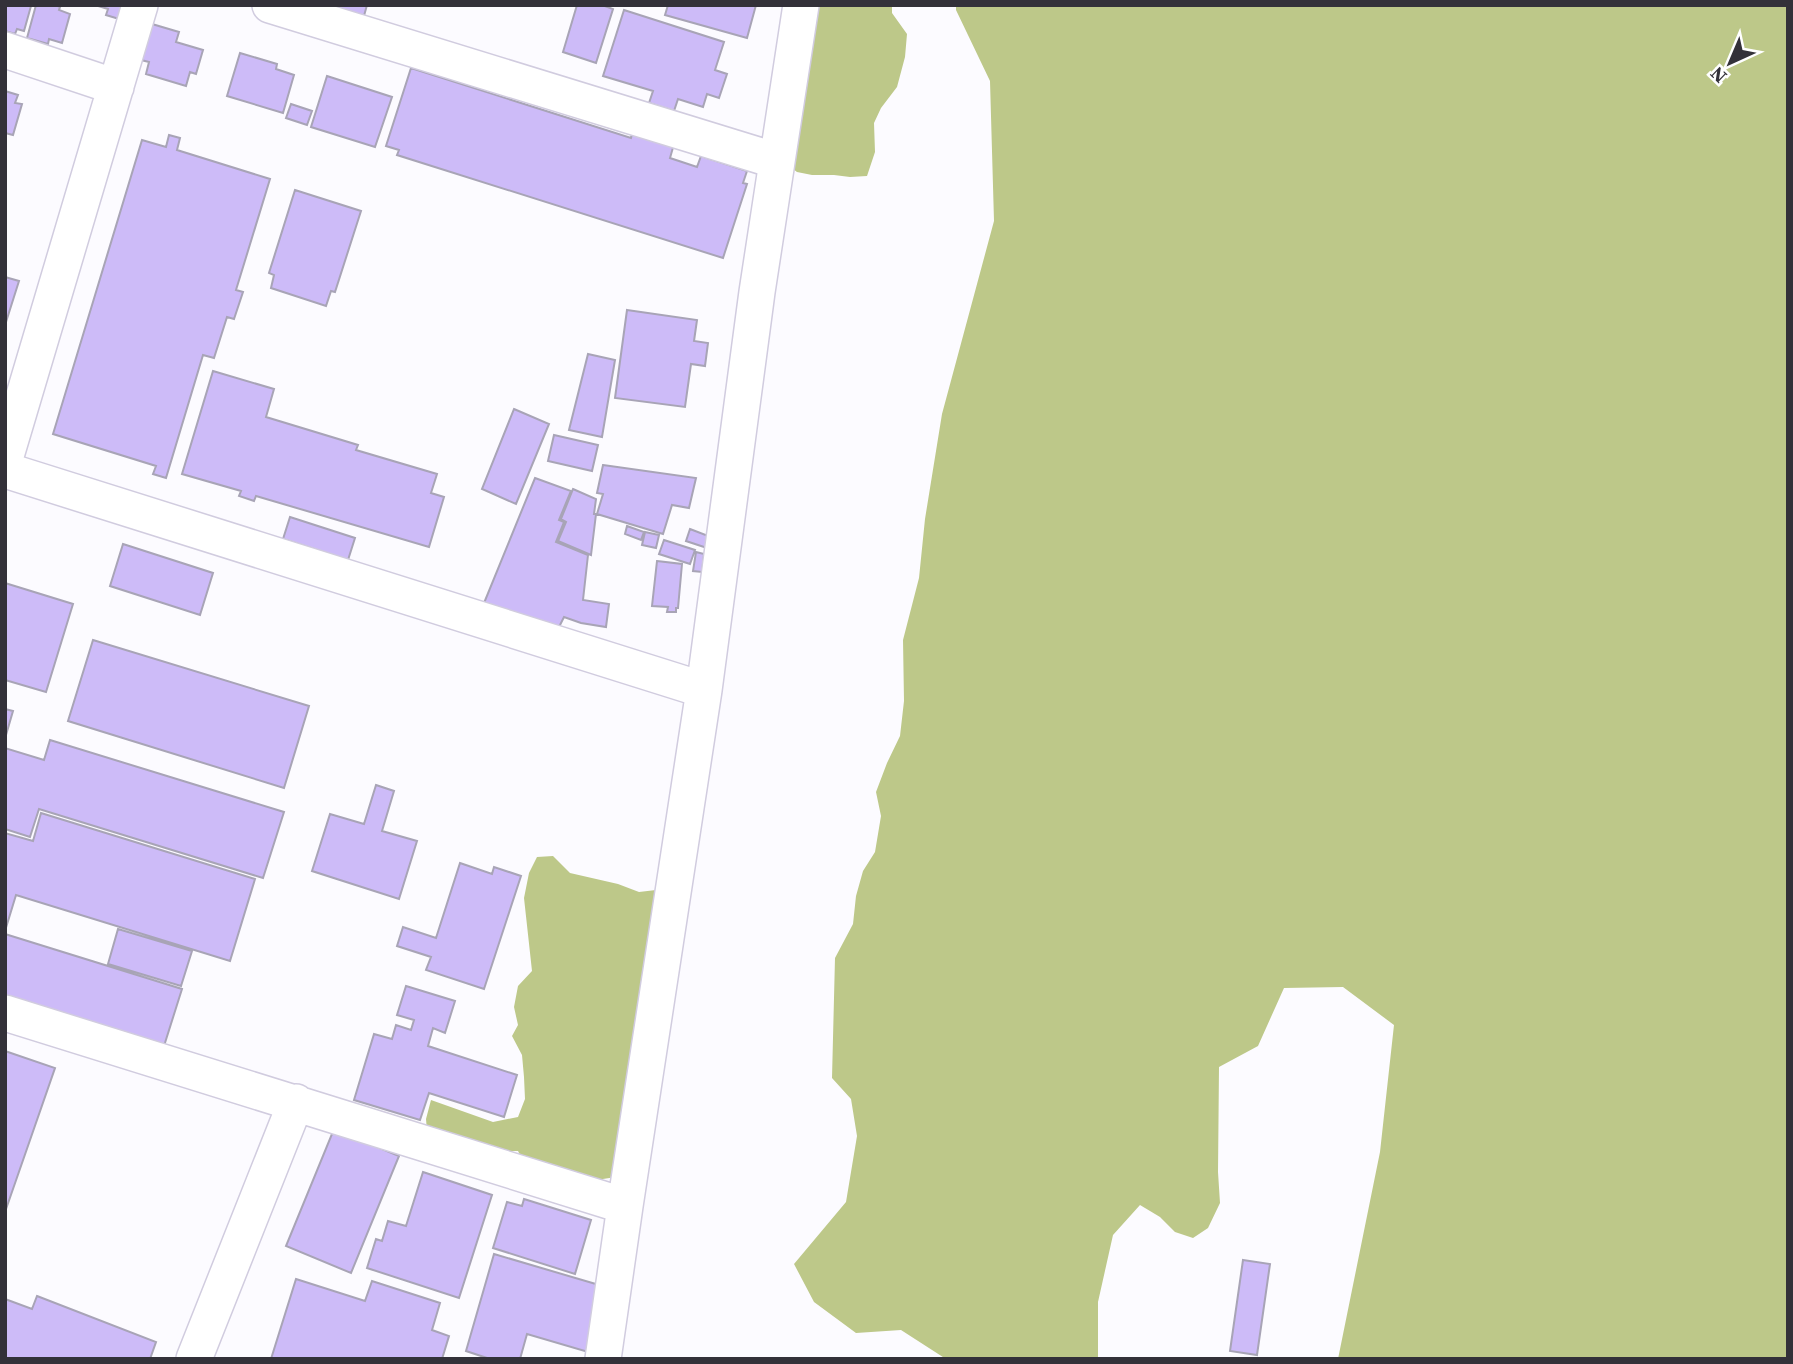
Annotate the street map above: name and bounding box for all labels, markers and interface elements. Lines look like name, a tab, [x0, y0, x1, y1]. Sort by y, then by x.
north arrow	[1695, 28, 1765, 98]
text: N	[1704, 61, 1732, 89]

